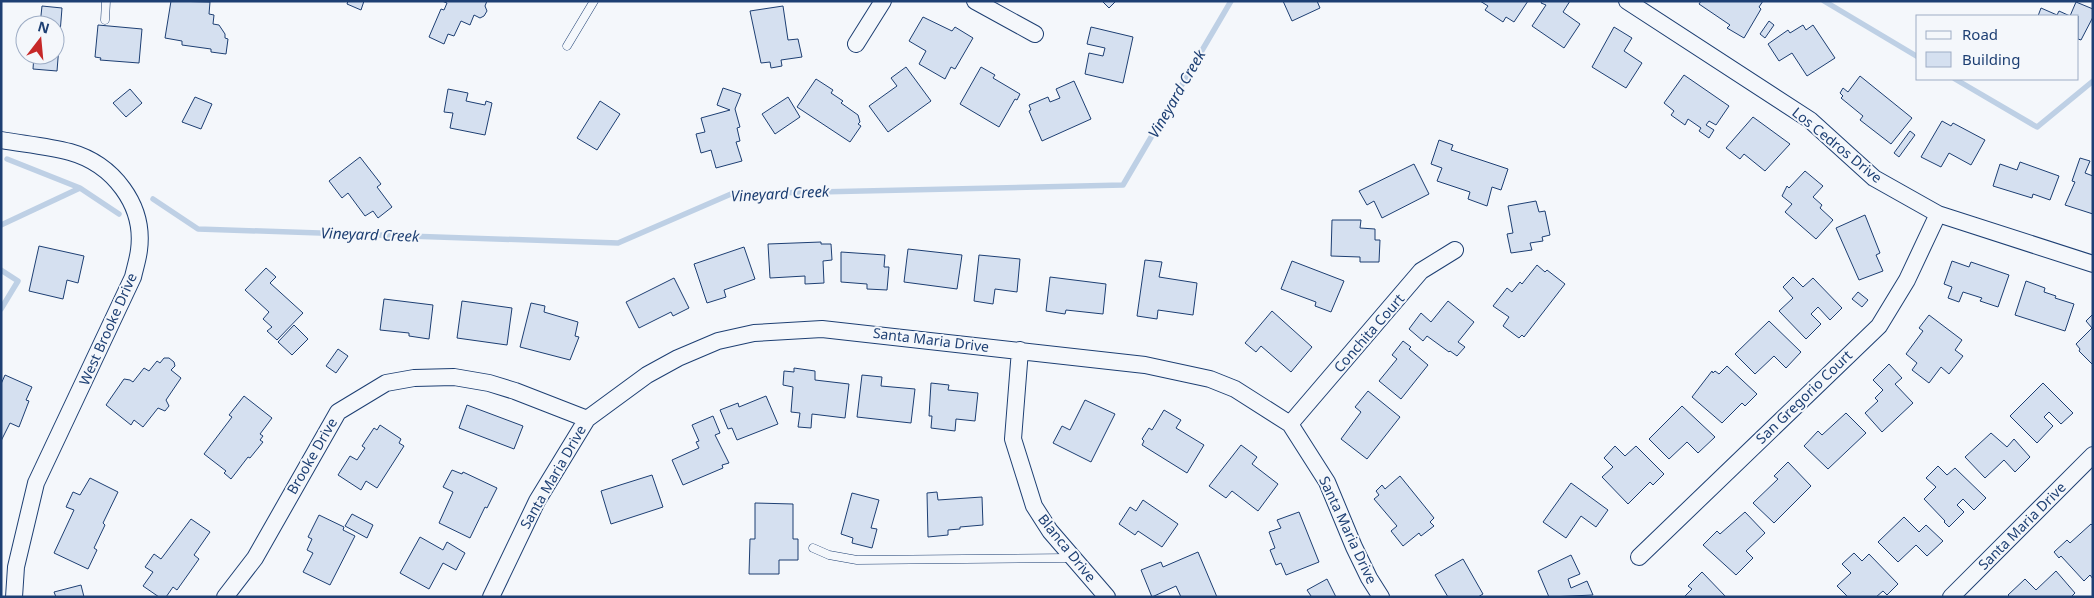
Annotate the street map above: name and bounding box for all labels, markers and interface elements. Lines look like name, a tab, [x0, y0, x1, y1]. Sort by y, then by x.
north arrow	[15, 15, 65, 65]
legend	[1916, 15, 2079, 80]
text: N	[36, 16, 52, 38]
text: Road	[1962, 24, 1998, 44]
water label: Vineyard Creek	[1143, 45, 1210, 141]
text: Building	[1962, 49, 2020, 69]
street label: Los Cedros Drive	[1788, 102, 1886, 187]
water label: Vineyard Creek	[730, 180, 830, 206]
water label: Vineyard Creek	[320, 222, 420, 246]
street label: West Brooke Drive	[74, 269, 141, 388]
street label: Conchita Court	[1329, 289, 1408, 376]
street label: Santa Maria Drive	[872, 323, 990, 356]
street label: San Gregorio Court	[1751, 346, 1856, 448]
street label: Brooke Drive	[282, 414, 341, 497]
street label: Santa Maria Drive	[515, 421, 590, 532]
street label: Santa Maria Drive	[1315, 473, 1382, 587]
street label: Santa Maria Drive	[1974, 478, 2070, 574]
street label: Blanca Drive	[1034, 510, 1101, 586]

